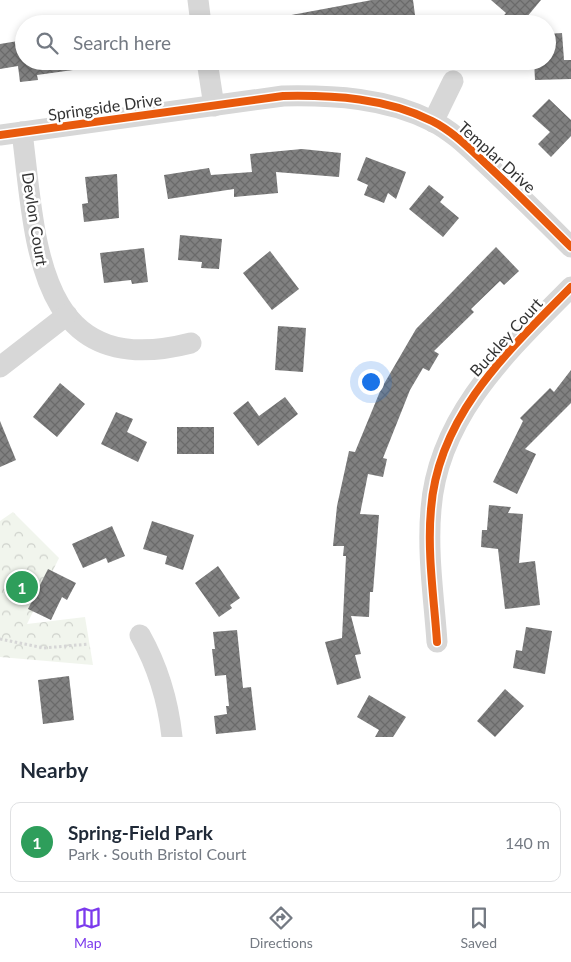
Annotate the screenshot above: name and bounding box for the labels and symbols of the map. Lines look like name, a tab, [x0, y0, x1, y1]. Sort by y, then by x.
street label: Springside Drive	[47, 89, 163, 124]
street label: Templar Drive	[455, 117, 540, 196]
street label: Devlon Court	[19, 171, 52, 267]
street label: Buckley Court	[465, 293, 546, 380]
your location	[358, 369, 384, 395]
pin: 1	[6, 568, 38, 606]

